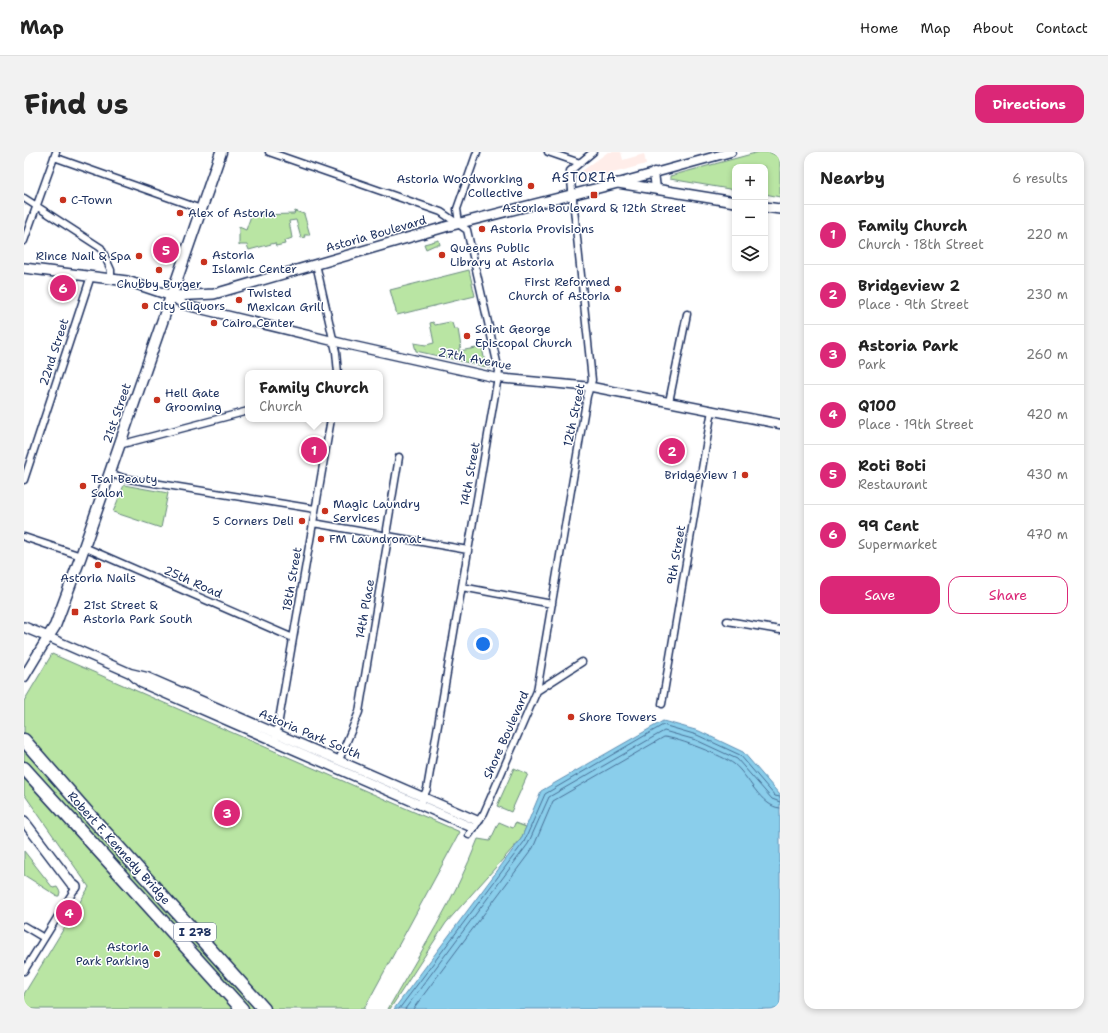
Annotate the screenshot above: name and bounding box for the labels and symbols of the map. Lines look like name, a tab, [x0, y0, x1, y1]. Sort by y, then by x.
district label: ASTORIA	[551, 169, 617, 186]
place label: Astoria Woodworking Collective	[396, 171, 523, 201]
marker: Astoria Woodworking Collective	[526, 181, 536, 191]
marker: Astoria Boulevard & 12th Street	[589, 190, 599, 200]
place label: C-Town	[71, 192, 112, 208]
marker: C-Town	[58, 195, 68, 205]
place label: Astoria Boulevard & 12th Street	[502, 200, 686, 216]
place label: Alex of Astoria	[188, 205, 276, 221]
marker: Alex of Astoria	[175, 208, 185, 218]
street label: Astoria Boulevard	[324, 212, 429, 256]
place label: Astoria Provisions	[490, 221, 594, 237]
marker: Astoria Provisions	[477, 224, 487, 234]
pin: 5	[153, 235, 179, 265]
place label: Queens Public Library at Astoria	[450, 240, 554, 270]
place label: Astoria Islamic Center	[212, 247, 297, 277]
place label: Rince Nail & Spa	[36, 248, 132, 264]
marker: Queens Public Library at Astoria	[437, 250, 447, 260]
marker: Rince Nail & Spa	[134, 251, 144, 261]
marker: Astoria Islamic Center	[199, 257, 209, 267]
marker: Chubby Burger	[154, 265, 164, 275]
pin: 6	[50, 273, 76, 303]
place label: First Reformed Church of Astoria	[508, 274, 611, 304]
place label: Chubby Burger	[117, 276, 202, 292]
marker: First Reformed Church of Astoria	[613, 284, 623, 294]
place label: Twisted Mexican Grill	[247, 285, 325, 315]
marker: Twisted Mexican Grill	[234, 295, 244, 305]
place label: City Sliquors	[153, 298, 225, 314]
marker: City Sliquors	[140, 301, 150, 311]
place label: Cairo Center	[222, 315, 295, 331]
street label: 22nd Street	[36, 316, 72, 388]
marker: Cairo Center	[209, 318, 219, 328]
place label: Saint George Episcopal Church	[475, 321, 572, 351]
marker: Saint George Episcopal Church	[462, 331, 472, 341]
street label: 27th Avenue	[437, 344, 513, 374]
street label: 21st Street	[99, 381, 135, 445]
street label: 12th Street	[559, 382, 589, 448]
place label: Hell Gate Grooming	[165, 385, 222, 415]
marker: Hell Gate Grooming	[152, 395, 162, 405]
pin: 1	[301, 435, 327, 465]
pin: 2	[659, 436, 685, 466]
street label: 14th Street	[457, 441, 483, 507]
place label: Bridgeview 1	[664, 467, 737, 483]
marker: Bridgeview 1	[740, 470, 750, 480]
place label: Tsai Beauty Salon	[91, 471, 158, 501]
marker: Tsai Beauty Salon	[78, 481, 88, 491]
place label: Magic Laundry Services	[333, 496, 420, 526]
marker: Magic Laundry Services	[320, 506, 330, 516]
place label: 5 Corners Deli	[213, 513, 294, 529]
marker: 5 Corners Deli	[297, 516, 307, 526]
street label: 9th Street	[663, 524, 689, 586]
place label: FM Laundromat	[329, 531, 422, 547]
marker: FM Laundromat	[316, 534, 326, 544]
street label: 18th Street	[278, 546, 306, 612]
marker: Astoria Nails	[93, 560, 103, 570]
street label: 25th Road	[161, 562, 225, 602]
place label: Astoria Nails	[60, 570, 136, 586]
street label: 14th Place	[352, 578, 378, 640]
place label: 21st Street & Astoria Park South	[83, 597, 192, 627]
marker: 21st Street & Astoria Park South	[70, 607, 80, 617]
your location	[473, 634, 493, 654]
street label: Shore Boulevard	[479, 688, 533, 781]
street label: Astoria Park South	[257, 705, 363, 763]
place label: Shore Towers	[579, 709, 657, 725]
marker: Shore Towers	[566, 712, 576, 722]
street label: Robert F. Kennedy Bridge	[64, 788, 174, 908]
pin: 3	[214, 798, 240, 828]
pin: 4	[56, 898, 82, 928]
road number: I 278	[174, 923, 216, 941]
place label: Astoria Park Parking	[76, 939, 150, 969]
marker: Astoria Park Parking	[152, 949, 162, 959]

